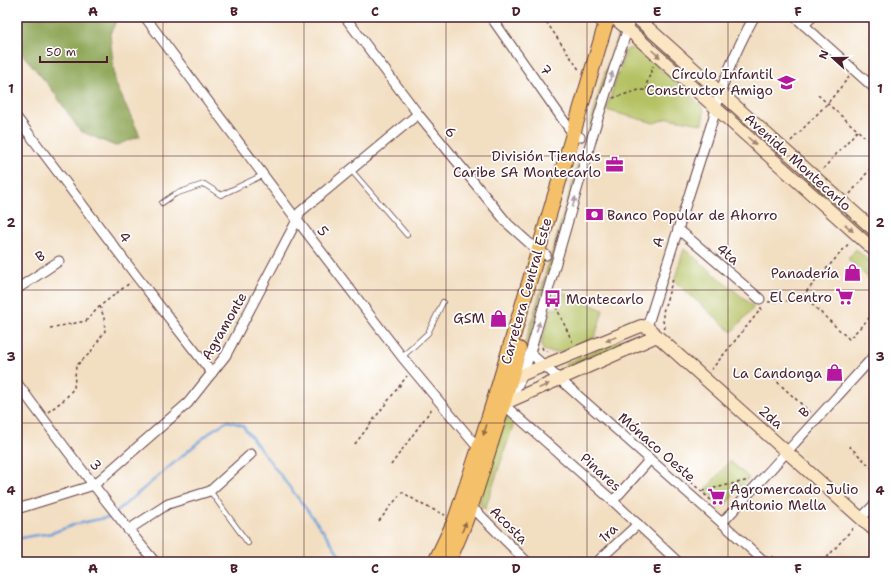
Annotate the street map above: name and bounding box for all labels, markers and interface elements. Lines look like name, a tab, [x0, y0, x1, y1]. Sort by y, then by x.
text: A	[88, 3, 98, 20]
text: B	[230, 3, 238, 20]
text: C	[371, 3, 379, 20]
text: D	[511, 3, 521, 20]
text: E	[653, 3, 662, 20]
text: F	[794, 3, 802, 20]
scale bar	[40, 38, 107, 64]
north arrow	[813, 38, 853, 78]
text: 50 m	[46, 44, 76, 60]
text: N	[816, 48, 833, 61]
one-way arrow	[651, 50, 661, 59]
street label: 7	[536, 61, 556, 79]
place label: Círculo Infantil Constructor Amigo	[646, 65, 774, 99]
one-way arrow	[608, 71, 614, 83]
school or university icon: Círculo Infantil Constructor Amigo	[776, 72, 796, 92]
text: 1	[8, 80, 14, 97]
text: 1	[877, 80, 883, 97]
street label: Avenida Montecarlo	[741, 109, 855, 215]
street label: 6	[441, 123, 461, 141]
one-way arrow	[747, 137, 758, 146]
place label: División Tiendas Caribe SA Montecarlo	[453, 147, 601, 181]
office icon: División Tiendas Caribe SA Montecarlo	[604, 154, 624, 174]
one-way arrow	[571, 196, 577, 208]
bank icon: Banco Popular de Ahorro	[584, 205, 604, 225]
place label: Banco Popular de Ahorro	[607, 206, 778, 224]
text: 2	[6, 214, 16, 231]
text: 2	[875, 214, 885, 231]
street label: Carretera Central Este	[496, 215, 556, 366]
street label: 5	[313, 222, 333, 240]
one-way arrow	[845, 223, 854, 232]
street label: 4	[115, 228, 135, 246]
street label: A	[648, 235, 668, 249]
street label: 4ta	[713, 239, 743, 269]
street label: B	[32, 246, 48, 266]
shop icon: Panadería	[842, 263, 862, 283]
place label: Panadería	[771, 264, 839, 282]
supermarket icon: El Centro	[835, 287, 855, 307]
place label: El Centro	[770, 288, 832, 306]
street label: Agramonte	[197, 289, 251, 363]
bus stop icon: Montecarlo	[543, 289, 563, 309]
place label: Montecarlo	[566, 290, 644, 308]
shop icon: GSM	[488, 308, 508, 328]
place label: GSM	[453, 309, 486, 327]
one-way arrow	[535, 321, 541, 333]
one-way arrow	[604, 336, 616, 342]
text: 3	[6, 348, 16, 365]
text: 3	[875, 348, 885, 365]
shop icon: La Candonga	[825, 363, 845, 383]
place label: La Candonga	[732, 364, 822, 382]
one-way arrow	[538, 383, 549, 389]
street label: 2da	[755, 401, 787, 433]
street label: B	[795, 403, 813, 421]
street label: Mónaco Oeste	[615, 408, 700, 486]
one-way arrow	[481, 424, 487, 436]
street label: Pinares	[577, 449, 625, 495]
street label: 3	[86, 456, 106, 474]
place label: Agromercado Julio Antonio Mella	[730, 480, 859, 514]
text: 4	[6, 482, 16, 499]
text: 4	[875, 482, 885, 499]
supermarket icon: Agromercado Julio Antonio Mella	[707, 487, 727, 507]
street label: Acosta	[486, 502, 532, 548]
street label: 1ra	[595, 519, 622, 546]
one-way arrow	[461, 520, 467, 532]
text: A	[88, 560, 98, 577]
text: B	[230, 560, 238, 577]
text: C	[371, 560, 379, 577]
text: D	[511, 560, 521, 577]
text: E	[653, 560, 662, 577]
text: F	[794, 560, 802, 577]

